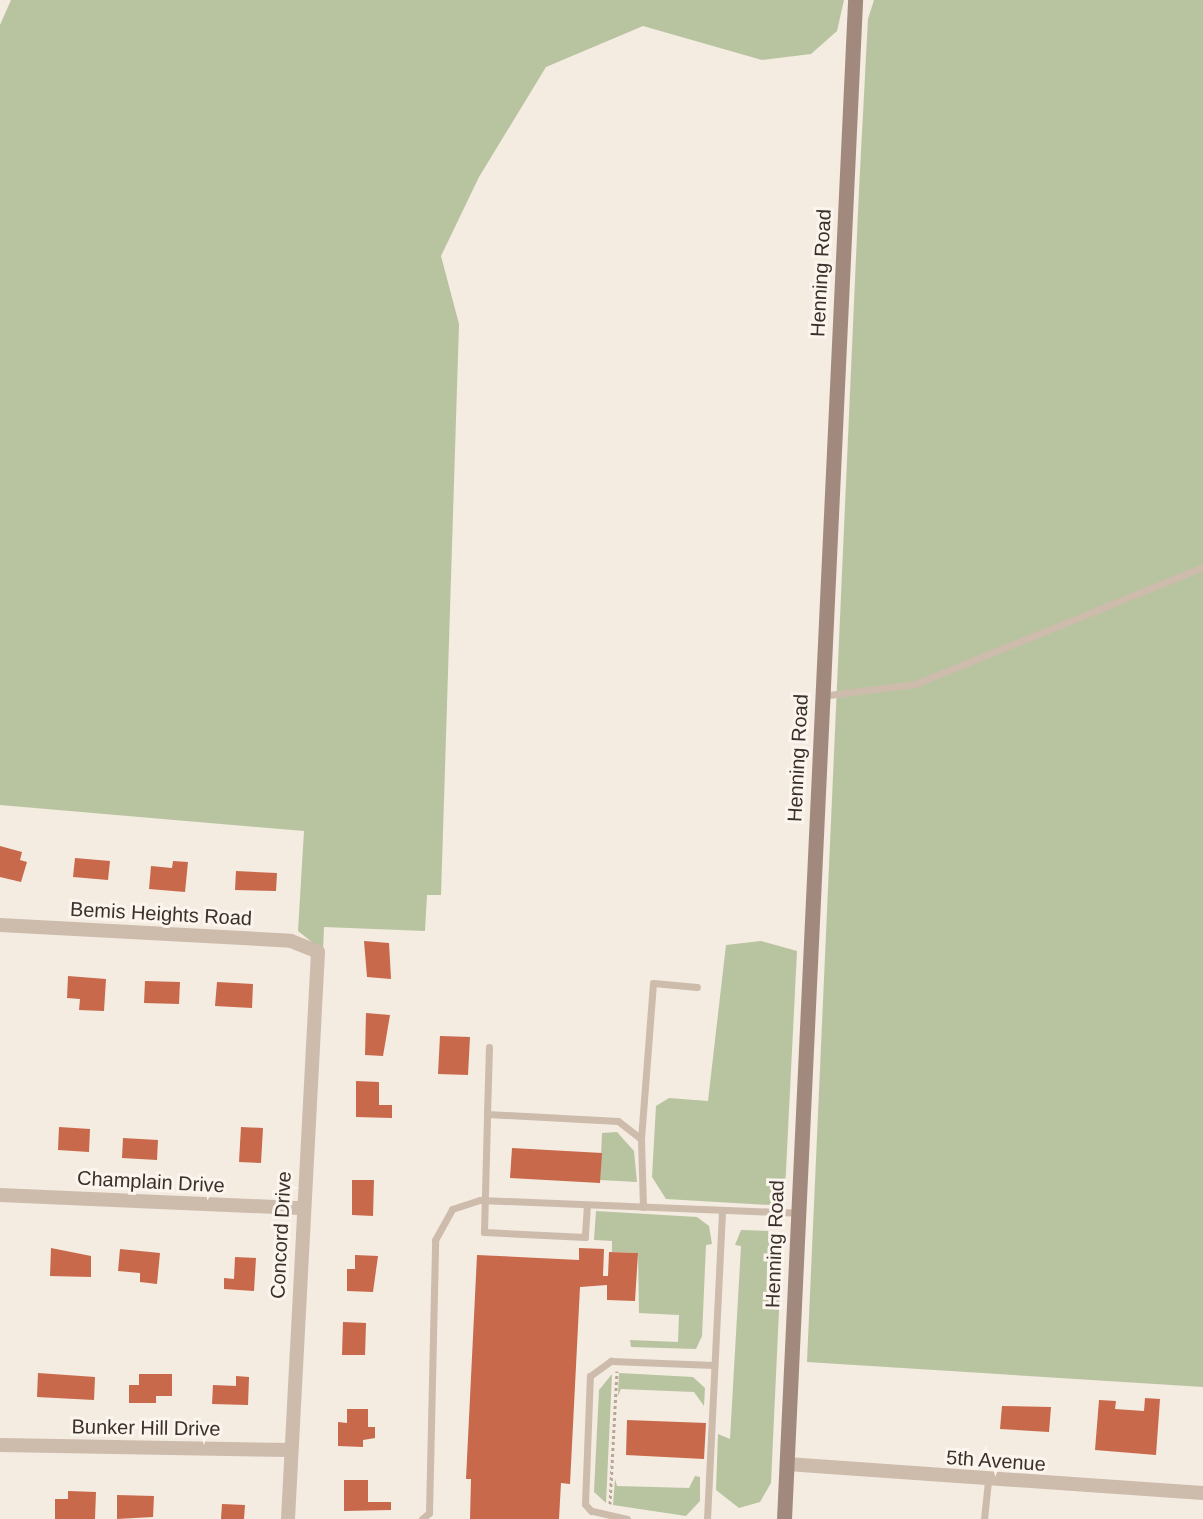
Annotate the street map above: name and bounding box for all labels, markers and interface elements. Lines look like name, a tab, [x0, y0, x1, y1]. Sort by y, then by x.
street label: Henning Road	[806, 209, 836, 337]
street label: Henning Road	[783, 694, 813, 822]
street label: Bemis Heights Road	[69, 897, 253, 931]
street label: Champlain Drive	[77, 1166, 225, 1198]
street label: Concord Drive	[266, 1171, 296, 1299]
street label: Henning Road	[761, 1180, 789, 1308]
street label: Bunker Hill Drive	[71, 1415, 221, 1441]
street label: 5th Avenue	[945, 1446, 1047, 1476]

